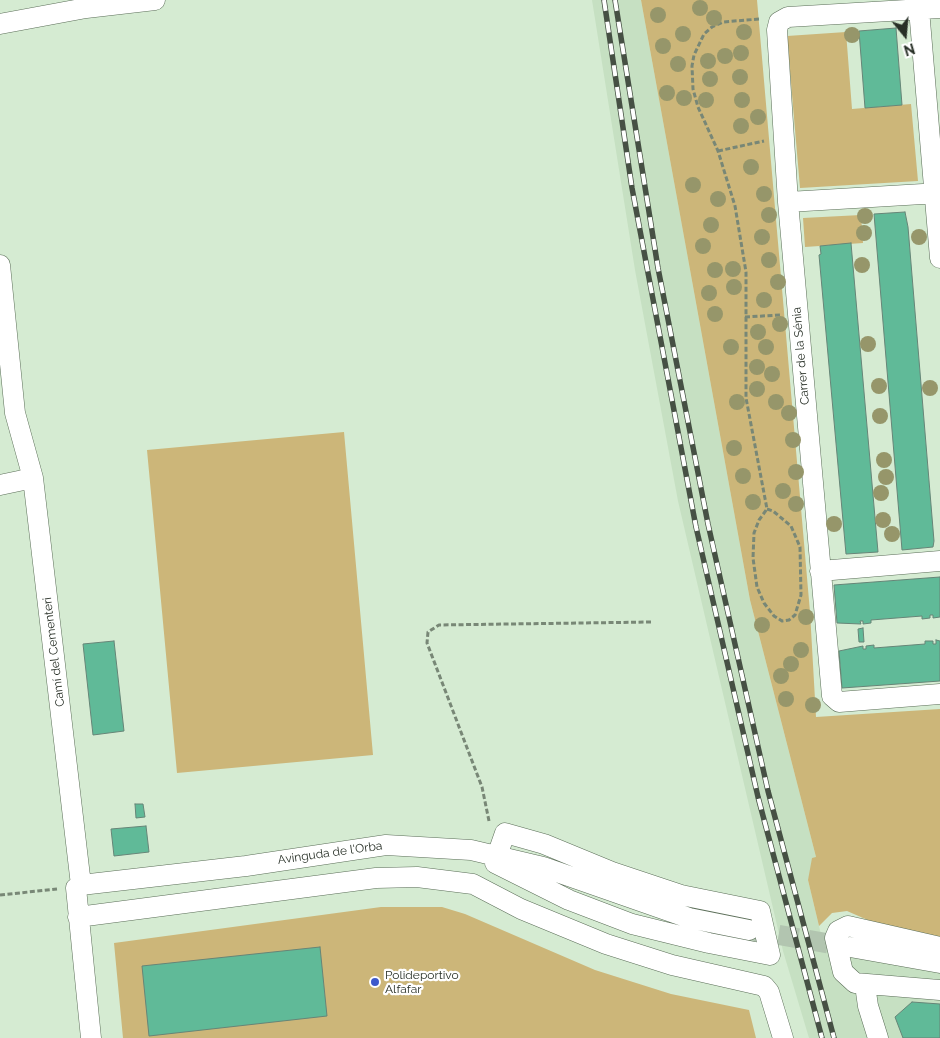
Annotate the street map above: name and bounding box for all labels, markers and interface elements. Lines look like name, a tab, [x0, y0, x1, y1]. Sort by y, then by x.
north arrow	[880, 10, 930, 60]
text: N	[902, 40, 917, 59]
street label: Carrer de la Sénia	[790, 306, 812, 406]
street label: Camí del Cementeri	[40, 596, 68, 708]
street label: Avinguda de l'Orba	[277, 839, 383, 867]
place label: Polideportivo Alfafar	[385, 968, 459, 996]
marker: Polideportivo Alfafar	[369, 976, 381, 988]

